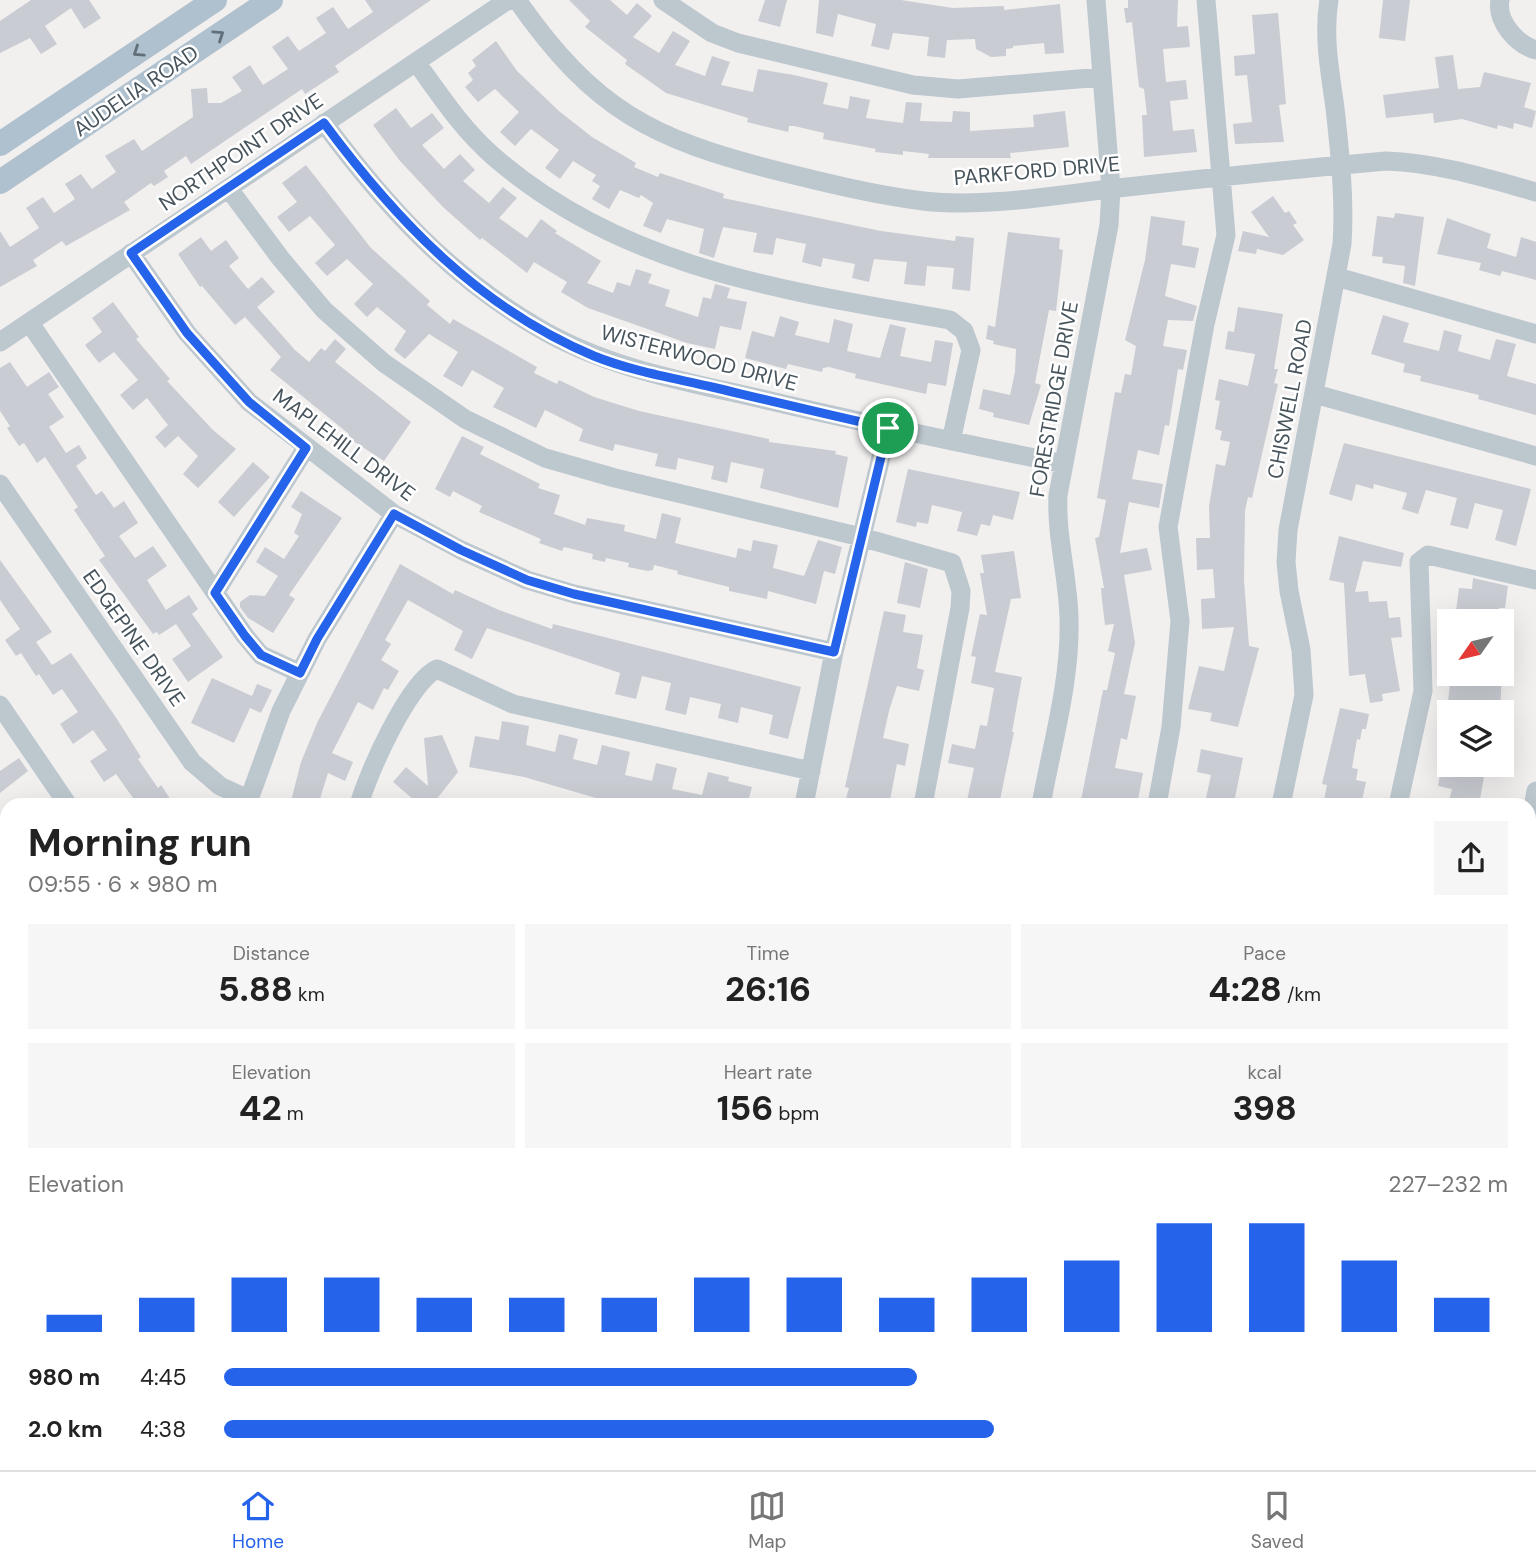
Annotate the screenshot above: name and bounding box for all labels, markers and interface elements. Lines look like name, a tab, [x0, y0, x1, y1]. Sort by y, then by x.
one-way arrow	[212, 30, 225, 43]
street label: AUDELIA ROAD	[68, 39, 204, 143]
one-way arrow	[132, 44, 145, 57]
street label: NORTHPOINT DRIVE	[153, 87, 329, 217]
street label: PARKFORD DRIVE	[953, 150, 1121, 192]
street label: FORESTRIDGE DRIVE	[1023, 299, 1085, 499]
street label: CHISWELL ROAD	[1261, 317, 1319, 481]
street label: WISTERWOOD DRIVE	[597, 318, 801, 398]
street label: MAPLEHILL DRIVE	[267, 382, 421, 508]
pin	[858, 398, 918, 458]
icon: arrive	[869, 409, 907, 447]
street label: EDGEPINE DRIVE	[76, 564, 192, 712]
north arrow	[1437, 609, 1514, 686]
map controls	[1437, 609, 1514, 777]
button: layers	[1437, 700, 1514, 777]
text: Morning run	[28, 818, 252, 868]
button: share	[1434, 821, 1508, 895]
text: 09:55 · 6 × 980 m	[28, 869, 217, 899]
text: Distance	[233, 941, 310, 966]
text: Time	[747, 941, 789, 966]
text: Pace	[1243, 941, 1286, 966]
text: 5.88	[218, 966, 293, 1012]
text: 26:16	[725, 966, 811, 1012]
text: 4:28	[1208, 966, 1282, 1012]
text: km	[293, 982, 325, 1007]
text: /km	[1282, 982, 1321, 1007]
text: Elevation	[232, 1060, 311, 1085]
text: Heart rate	[724, 1060, 812, 1085]
text: kcal	[1247, 1060, 1282, 1085]
text: 42	[239, 1085, 282, 1131]
text: 156	[717, 1085, 773, 1131]
text: 398	[1232, 1085, 1297, 1131]
text: m	[282, 1101, 304, 1126]
text: bpm	[773, 1101, 819, 1126]
text: Elevation	[28, 1169, 124, 1199]
text: 227–232 m	[1388, 1169, 1508, 1199]
text: 980 m	[28, 1362, 100, 1392]
text: 4:45	[140, 1362, 187, 1392]
text: 2.0 km	[28, 1414, 103, 1444]
text: 4:38	[140, 1414, 186, 1444]
tab: Home	[232, 1487, 284, 1554]
tab: Map	[748, 1487, 786, 1554]
tab: Saved	[1251, 1487, 1304, 1554]

